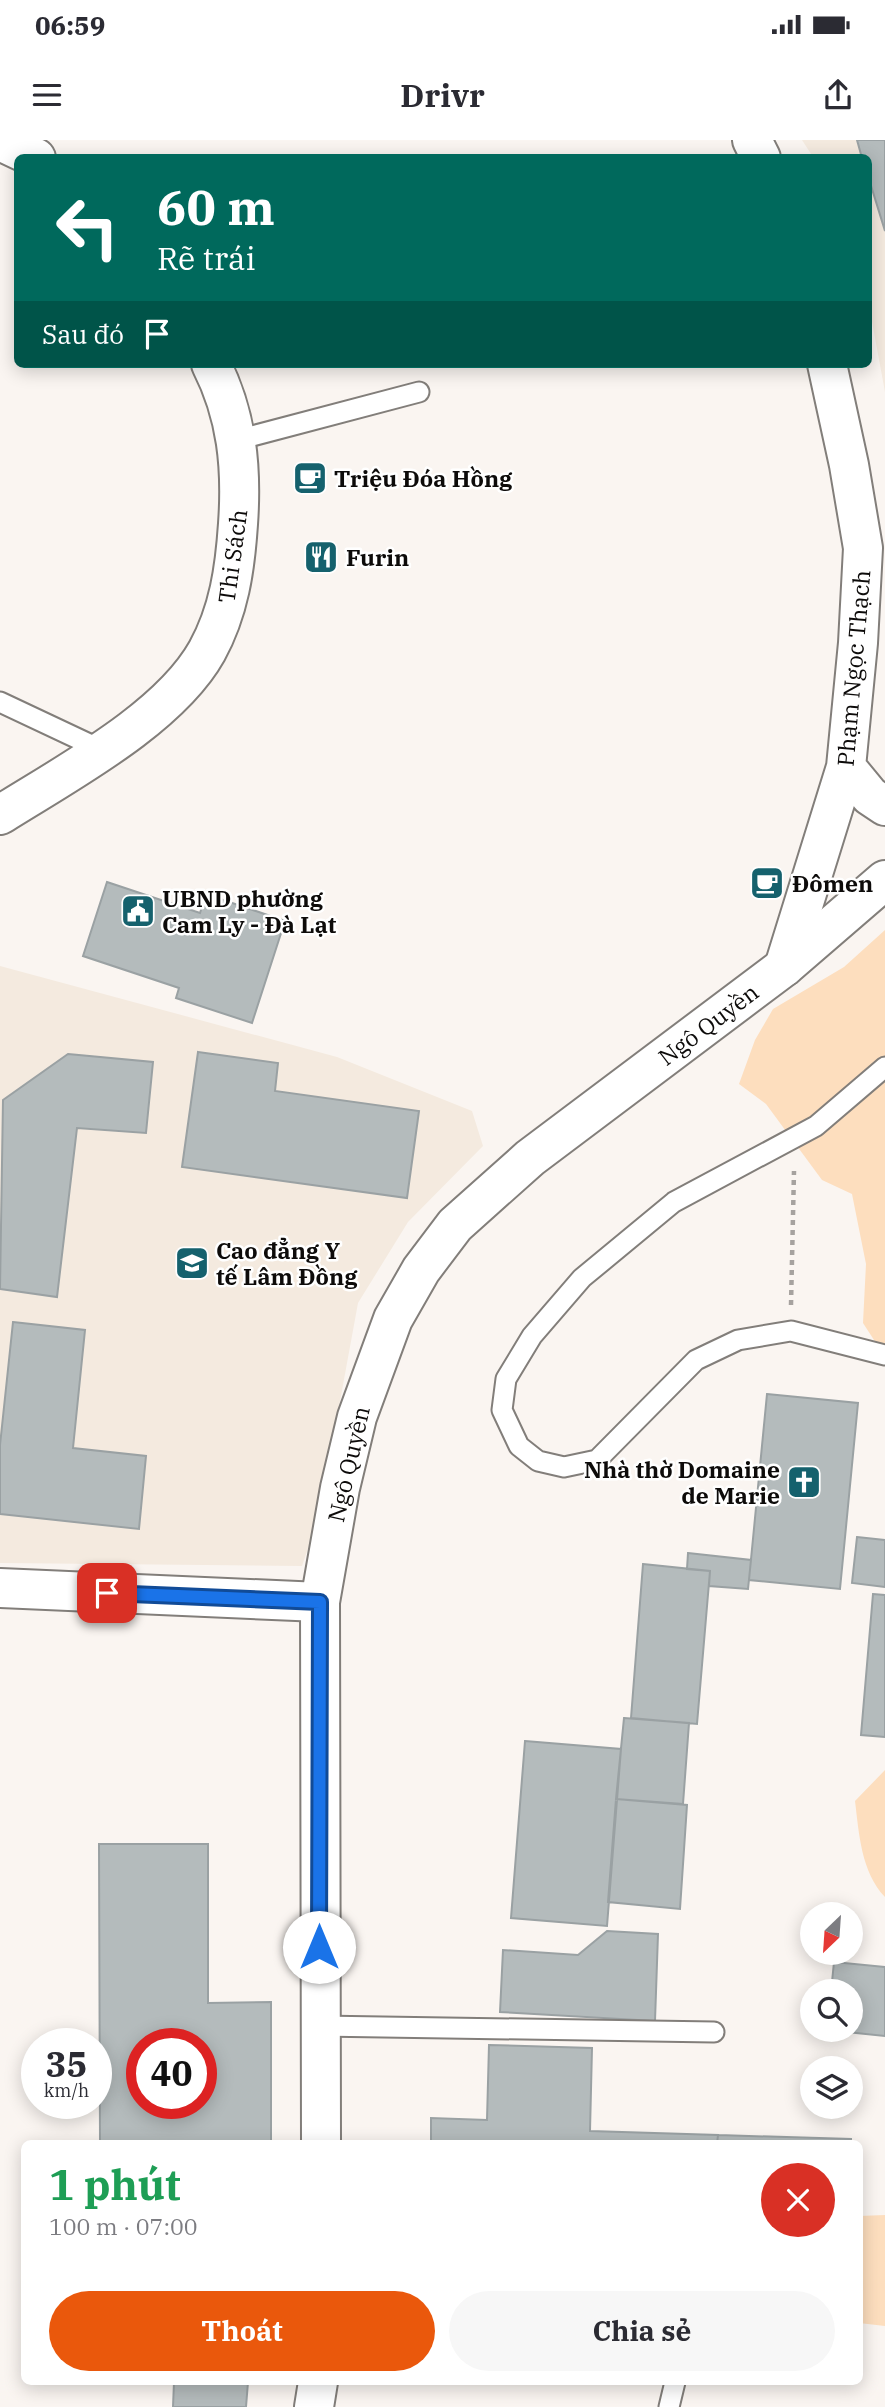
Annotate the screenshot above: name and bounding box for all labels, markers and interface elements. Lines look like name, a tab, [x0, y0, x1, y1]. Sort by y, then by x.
text: 06:59	[35, 8, 105, 42]
text: Drivr	[400, 74, 485, 116]
icon: menu	[28, 76, 66, 114]
icon: share	[819, 76, 857, 114]
text: 60 m	[157, 175, 275, 238]
icon: left	[42, 182, 133, 273]
text: Rẽ trái	[157, 237, 256, 279]
icon: arrive	[138, 315, 176, 353]
text: Sau đó	[42, 317, 124, 351]
cafe icon: Triệu Đóa Hồng	[291, 459, 329, 497]
place label: Triệu Đóa Hồng	[334, 463, 513, 493]
street label: Thi Sách	[211, 507, 253, 605]
restaurant icon: Furin	[302, 538, 340, 576]
place label: Furin	[346, 542, 409, 572]
street label: Phạm Ngọc Thạch	[829, 569, 877, 767]
cafe icon: Đômen	[748, 864, 786, 902]
place label: Đômen	[792, 868, 873, 898]
place label: UBND phường Cam Ly - Đà Lạt	[162, 883, 337, 939]
public building icon: UBND phường Cam Ly - Đà Lạt	[119, 892, 157, 930]
street label: Ngô Quyền	[652, 977, 764, 1071]
place label: Cao đẳng Y tế Lâm Đồng	[216, 1235, 358, 1291]
school or university icon: Cao đẳng Y tế Lâm Đồng	[173, 1244, 211, 1282]
street label: Ngô Quyền	[320, 1403, 376, 1525]
place label: Nhà thờ Domaine de Marie	[584, 1454, 780, 1510]
church icon: Nhà thờ Domaine de Marie	[785, 1463, 823, 1501]
pin	[77, 1563, 137, 1623]
icon: arrive	[88, 1574, 126, 1612]
north arrow	[800, 1902, 863, 1965]
map controls	[800, 1902, 863, 2119]
position arrow	[282, 1910, 356, 1984]
button: search	[800, 1979, 863, 2042]
speed limit sign: 40	[126, 2028, 217, 2119]
text: 35	[45, 2041, 88, 2087]
button: layers	[800, 2056, 863, 2119]
text: km/h	[44, 2079, 89, 2102]
text: 1 phút	[49, 2157, 181, 2212]
button: close	[761, 2163, 835, 2237]
text: 100 m · 07:00	[49, 2211, 198, 2241]
button: Thoát	[49, 2291, 435, 2371]
button: Chia sẻ	[449, 2291, 835, 2371]

